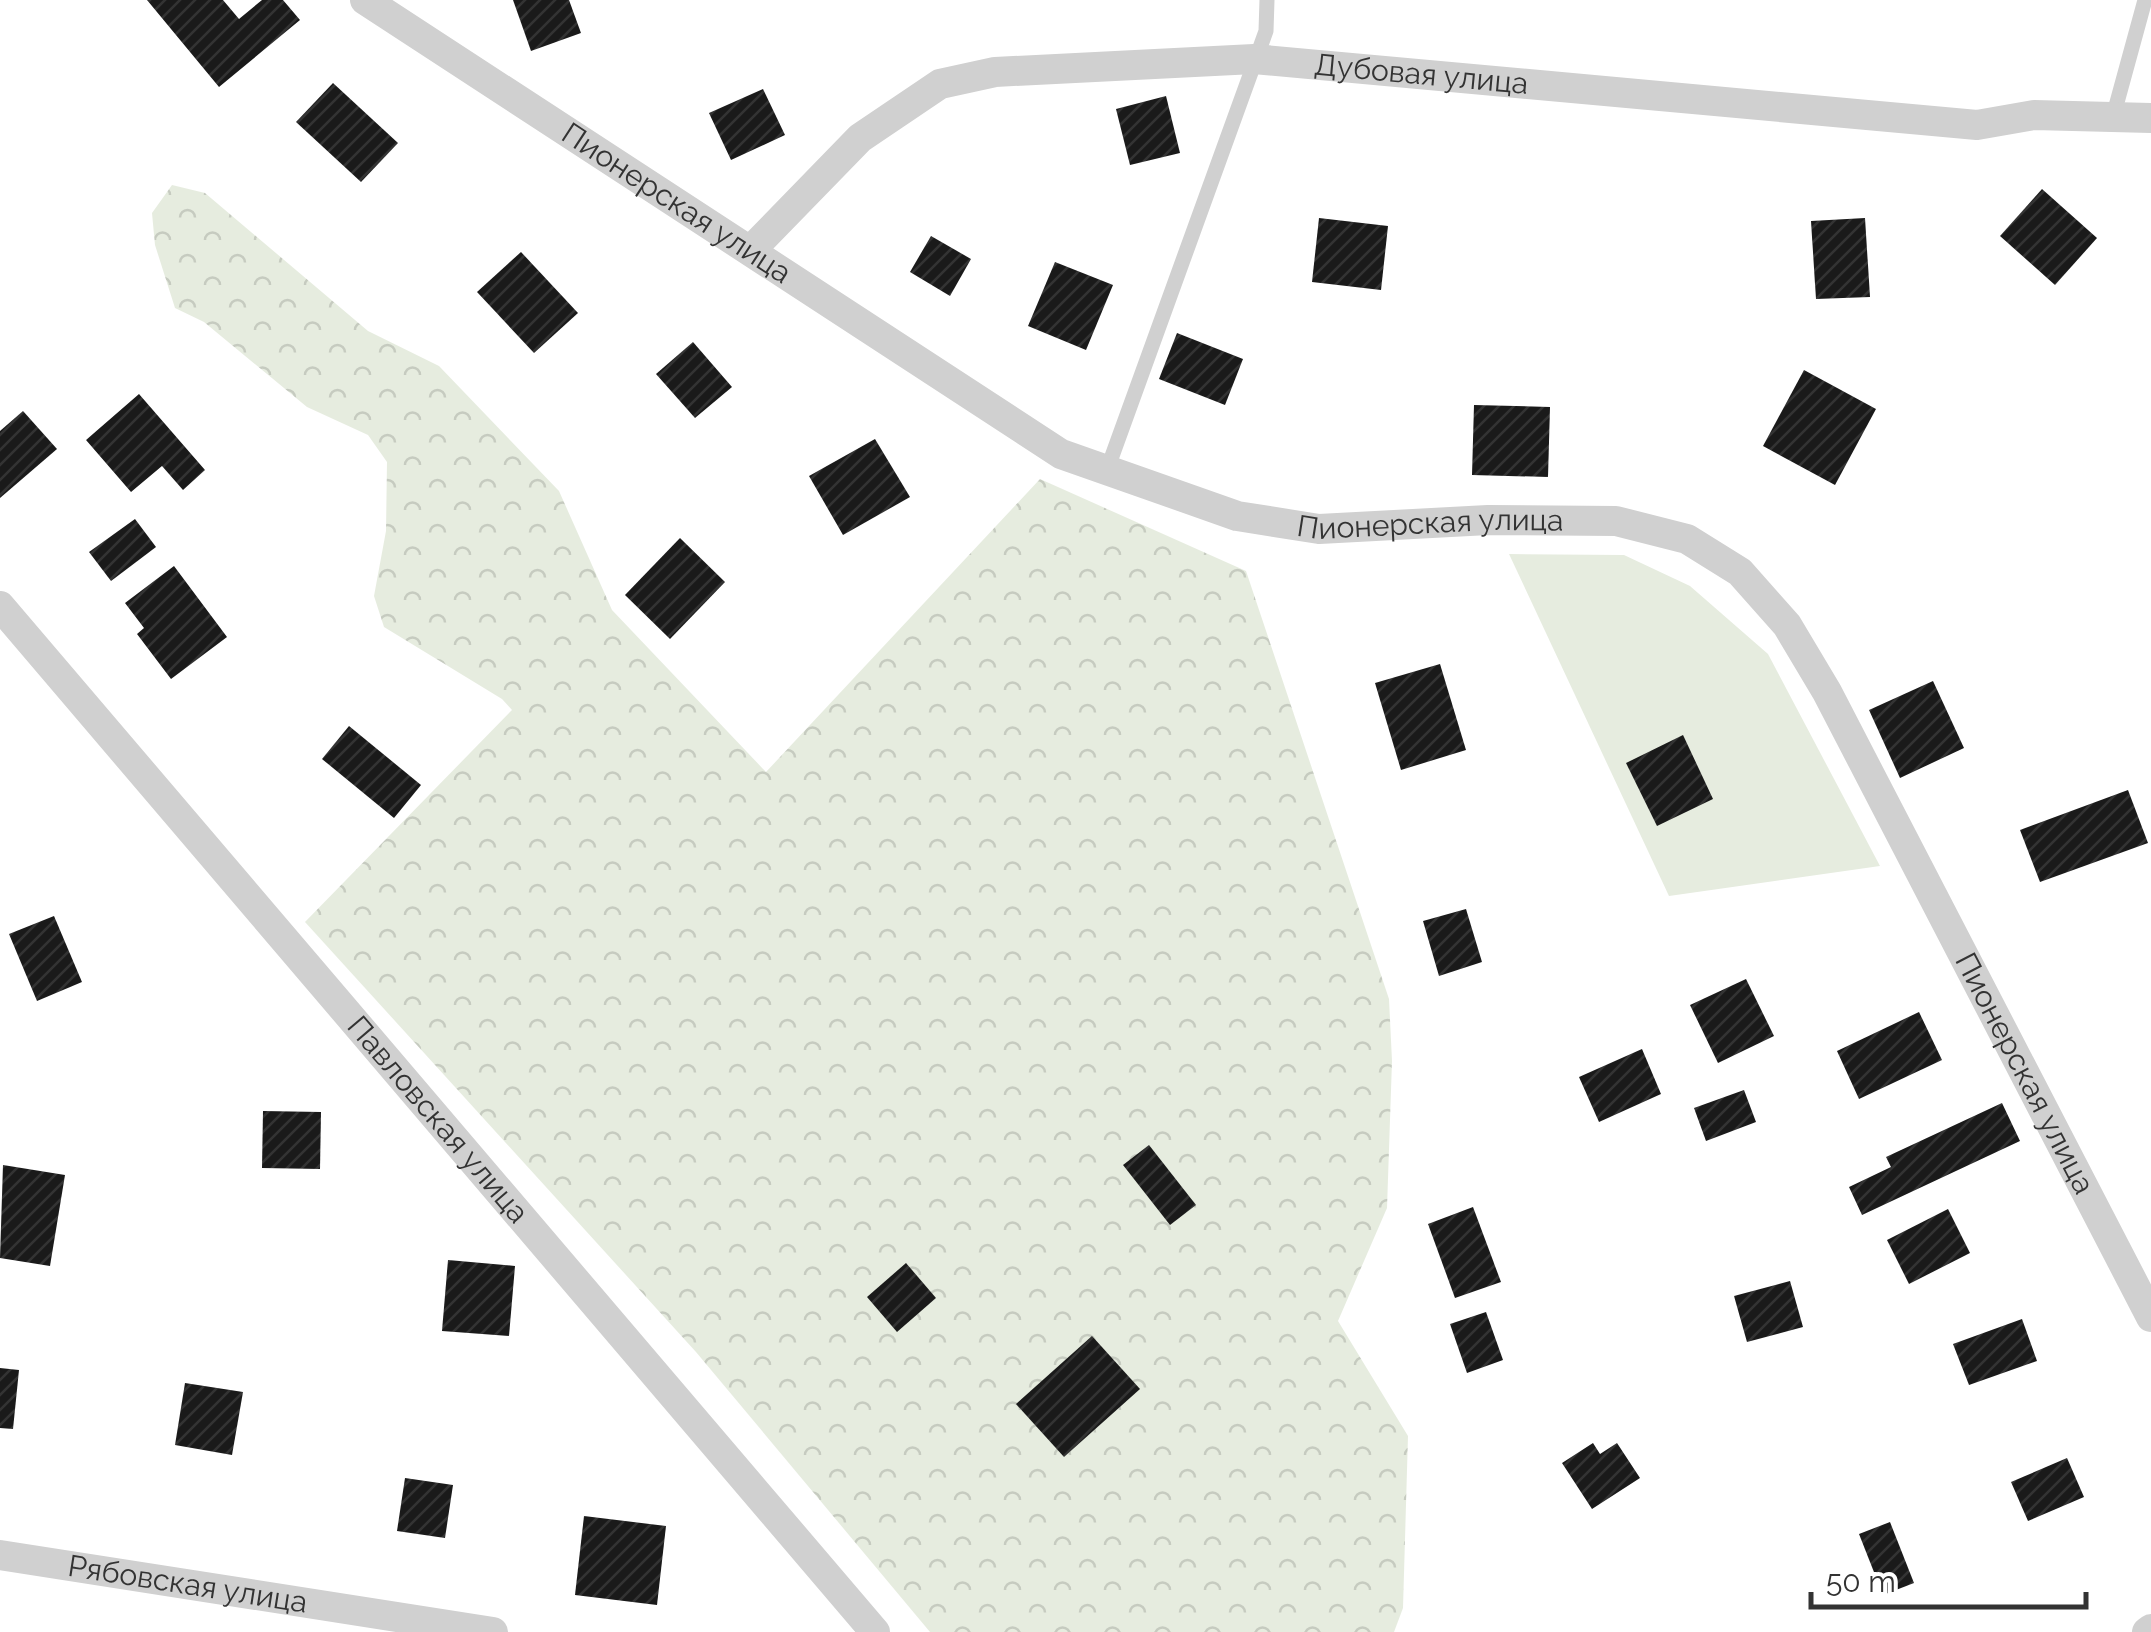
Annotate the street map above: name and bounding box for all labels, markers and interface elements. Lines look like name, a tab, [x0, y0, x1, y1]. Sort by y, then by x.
street label: Дубовая улица	[1313, 47, 1530, 101]
street label: Пионерская улица	[556, 115, 798, 290]
street label: Пионерская улица	[1295, 502, 1564, 546]
street label: Пионерская улица	[1948, 947, 2102, 1199]
street label: Павловская улица	[341, 1009, 536, 1230]
scale bar	[1811, 1547, 2086, 1609]
street label: Рябовская улица	[66, 1548, 310, 1620]
text: 50 m	[1826, 1564, 1896, 1599]

